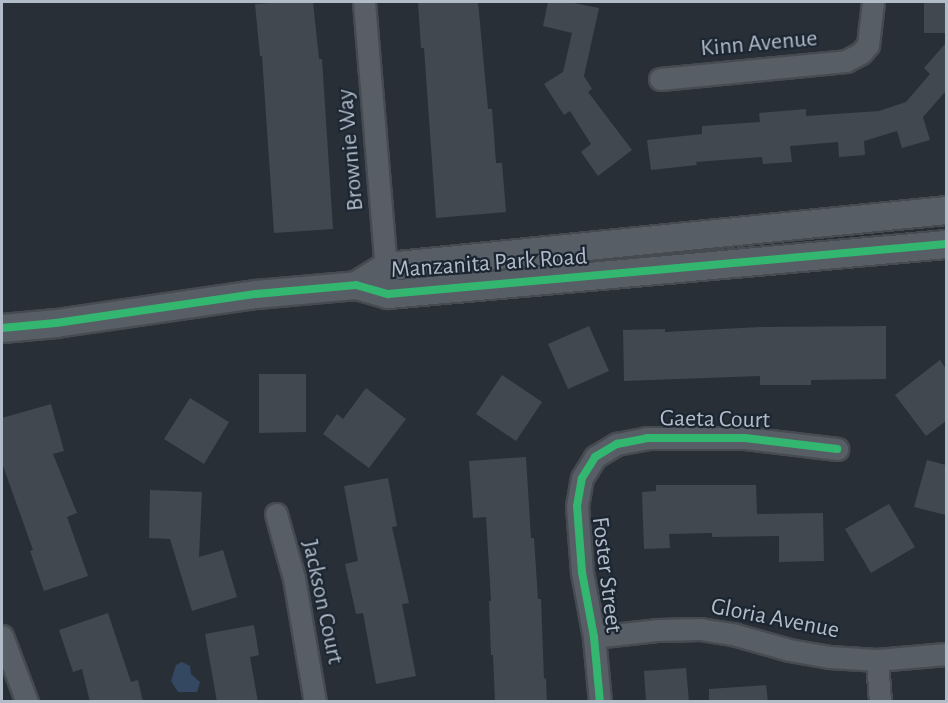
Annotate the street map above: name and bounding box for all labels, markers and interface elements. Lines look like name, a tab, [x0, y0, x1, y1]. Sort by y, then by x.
street label: Kinn Avenue	[699, 25, 819, 63]
street label: Brownie Way	[331, 88, 371, 212]
street label: Manzanita Park Road	[390, 243, 588, 285]
street label: Gaeta Court	[660, 405, 770, 435]
street label: Foster Street	[585, 515, 627, 635]
street label: Jackson Court	[295, 537, 349, 667]
street label: Gloria Avenue	[708, 592, 842, 646]

